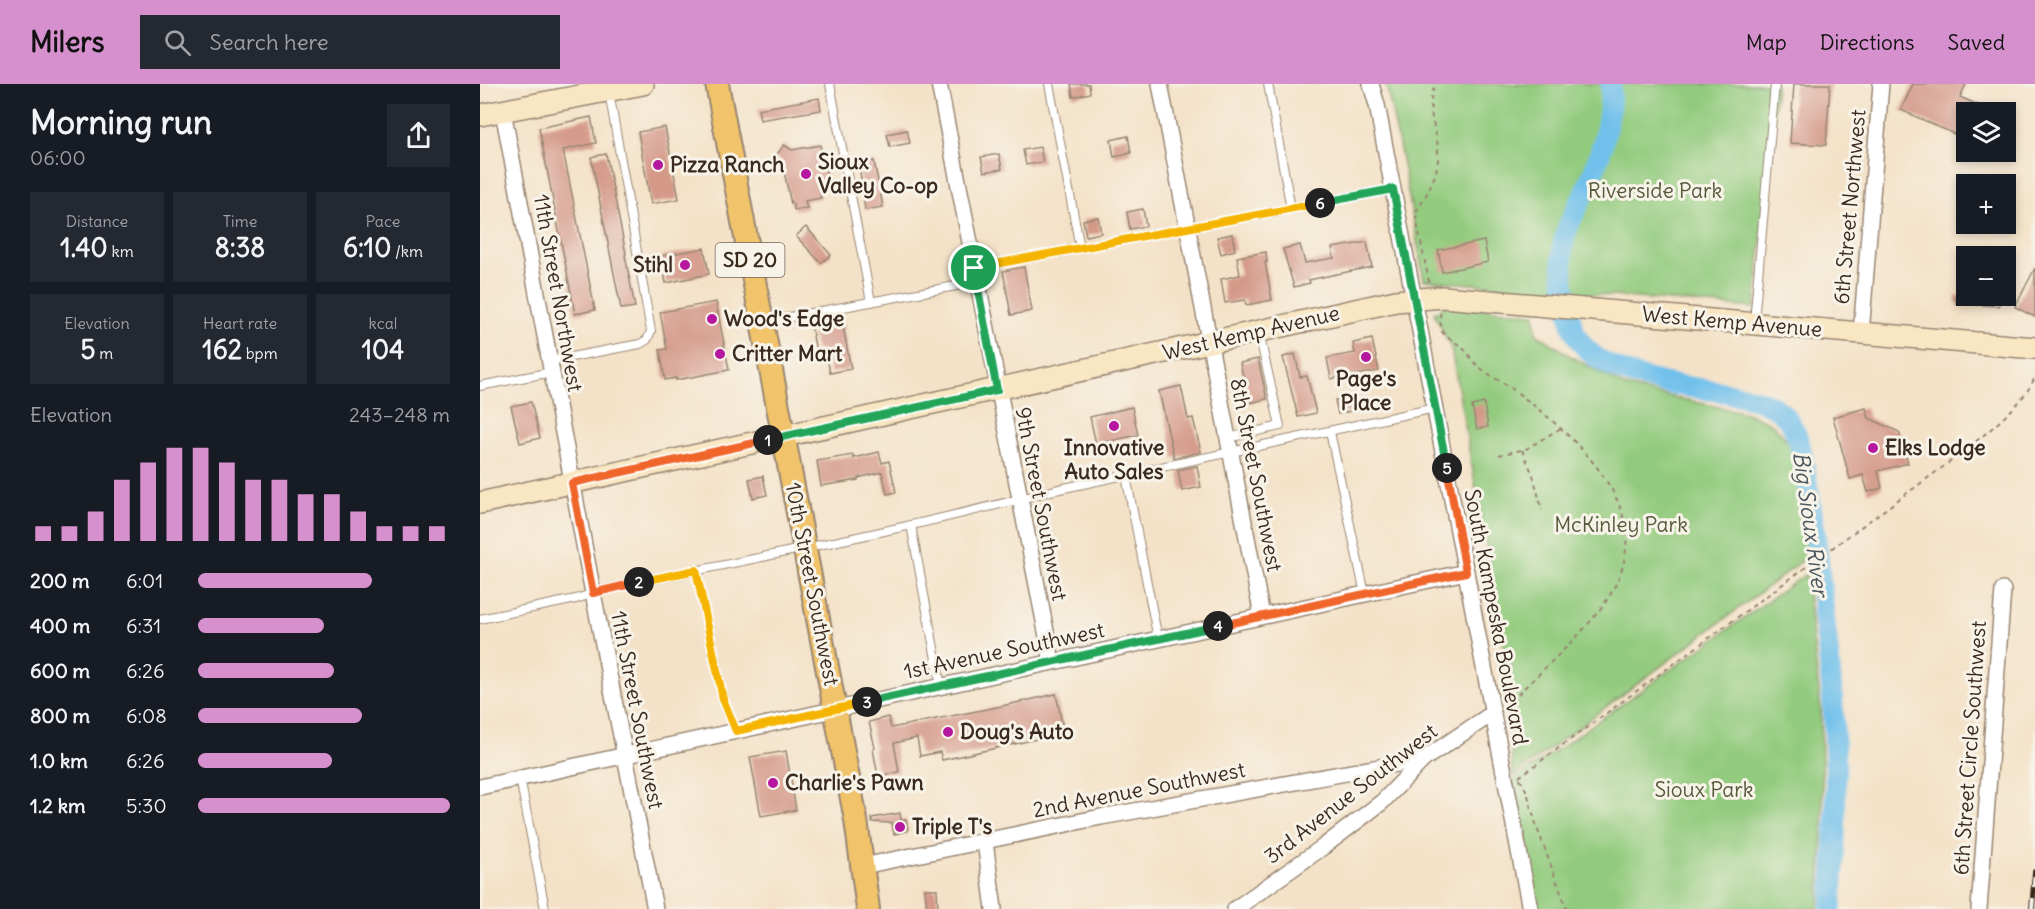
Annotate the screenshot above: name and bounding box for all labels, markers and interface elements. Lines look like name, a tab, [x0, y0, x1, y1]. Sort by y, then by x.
search box	[140, 15, 560, 69]
text: Milers	[30, 24, 104, 60]
icon: search	[161, 26, 194, 59]
text: Search here	[209, 28, 329, 56]
text: Map	[1746, 29, 1787, 56]
text: Directions	[1820, 29, 1914, 56]
text: Saved	[1947, 29, 2005, 56]
text: Morning run	[30, 101, 212, 143]
map controls	[1956, 102, 2016, 306]
button: layers	[1956, 102, 2016, 162]
button: share	[387, 104, 450, 167]
street label: 6th Street Northwest	[1828, 108, 1871, 306]
text: 06:00	[30, 145, 86, 170]
place label: Sioux Valley Co-op	[818, 148, 938, 199]
place label: Pizza Ranch	[670, 151, 784, 178]
marker: Pizza Ranch	[651, 158, 665, 172]
marker: Sioux Valley Co-op	[799, 167, 813, 181]
button: +	[1956, 174, 2016, 234]
park label: Riverside Park	[1588, 177, 1722, 204]
pin: 6	[1305, 188, 1335, 218]
street label: 11th Street Northwest	[528, 192, 589, 394]
text: 6	[1315, 193, 1325, 213]
text: Distance	[66, 211, 128, 231]
text: Time	[223, 211, 257, 231]
text: Pace	[366, 211, 400, 231]
text: 1.40	[60, 231, 108, 264]
text: 8:38	[215, 231, 265, 264]
text: 6:10	[343, 231, 391, 264]
text: km	[108, 241, 134, 261]
text: /km	[391, 241, 423, 261]
pin	[948, 242, 999, 293]
road number: SD 20	[716, 243, 784, 277]
button: −	[1956, 246, 2016, 306]
place label: Stihl	[633, 251, 673, 278]
icon: arrive	[957, 251, 990, 284]
marker: Stihl	[678, 258, 692, 272]
street label: West Kemp Avenue	[1160, 299, 1342, 366]
street label: West Kemp Avenue	[1641, 300, 1823, 343]
place label: Wood's Edge	[724, 305, 844, 332]
marker: Wood's Edge	[705, 312, 719, 326]
text: Elevation	[64, 313, 130, 333]
text: Heart rate	[203, 313, 277, 333]
text: kcal	[369, 313, 397, 333]
text: 5	[81, 333, 96, 366]
text: 162	[202, 333, 242, 366]
text: 104	[362, 333, 404, 366]
place label: Critter Mart	[732, 340, 843, 367]
text: m	[96, 343, 113, 363]
text: bpm	[242, 343, 278, 363]
marker: Critter Mart	[713, 347, 727, 361]
marker: Page's Place	[1359, 350, 1373, 364]
place label: Page's Place	[1336, 365, 1397, 416]
street label: 8th Street Southwest	[1224, 376, 1288, 574]
text: Elevation	[30, 402, 112, 427]
text: 243–248 m	[349, 402, 450, 427]
street label: 9th Street Southwest	[1009, 405, 1073, 603]
marker: Innovative Auto Sales	[1107, 419, 1121, 433]
pin: 1	[753, 425, 783, 455]
text: 1	[765, 430, 771, 450]
place label: Innovative Auto Sales	[1064, 434, 1164, 485]
place label: Elks Lodge	[1885, 434, 1986, 461]
marker: Elks Lodge	[1866, 441, 1880, 455]
water label: Big Sioux River	[1787, 450, 1835, 601]
pin: 5	[1432, 453, 1462, 483]
text: 5	[1442, 458, 1452, 478]
street label: 10th Street Southwest	[780, 480, 845, 688]
street label: South Kampeska Boulevard	[1458, 487, 1535, 747]
park label: McKinley Park	[1554, 511, 1688, 538]
pin: 2	[624, 567, 654, 597]
text: 200 m	[30, 568, 90, 593]
text: 6:01	[126, 568, 163, 593]
text: 2	[635, 572, 643, 592]
street label: 11th Street Southwest	[605, 609, 670, 811]
pin: 4	[1203, 611, 1233, 641]
text: 400 m	[30, 613, 90, 638]
text: 6:31	[126, 613, 161, 638]
street label: 1st Avenue Southwest	[901, 616, 1107, 685]
text: 4	[1213, 616, 1223, 636]
street label: 6th Street Circle Southwest	[1947, 620, 1992, 876]
text: 600 m	[30, 658, 90, 683]
text: 6:26	[126, 658, 165, 683]
pin: 3	[852, 687, 882, 717]
text: 3	[862, 692, 872, 712]
text: 800 m	[30, 703, 90, 728]
text: 6:08	[126, 703, 167, 728]
place label: Doug's Auto	[960, 718, 1074, 745]
street label: 3rd Avenue Southwest	[1259, 718, 1443, 870]
marker: Doug's Auto	[941, 725, 955, 739]
text: 1.0 km	[30, 748, 88, 773]
text: 6:26	[126, 748, 165, 773]
street label: 2nd Avenue Southwest	[1030, 756, 1247, 823]
place label: Charlie's Pawn	[785, 769, 924, 796]
marker: Charlie's Pawn	[766, 776, 780, 790]
park label: Sioux Park	[1654, 776, 1754, 803]
text: 1.2 km	[30, 793, 86, 818]
text: 5:30	[126, 793, 167, 818]
place label: Triple T's	[912, 813, 993, 840]
marker: Triple T's	[893, 820, 907, 834]

